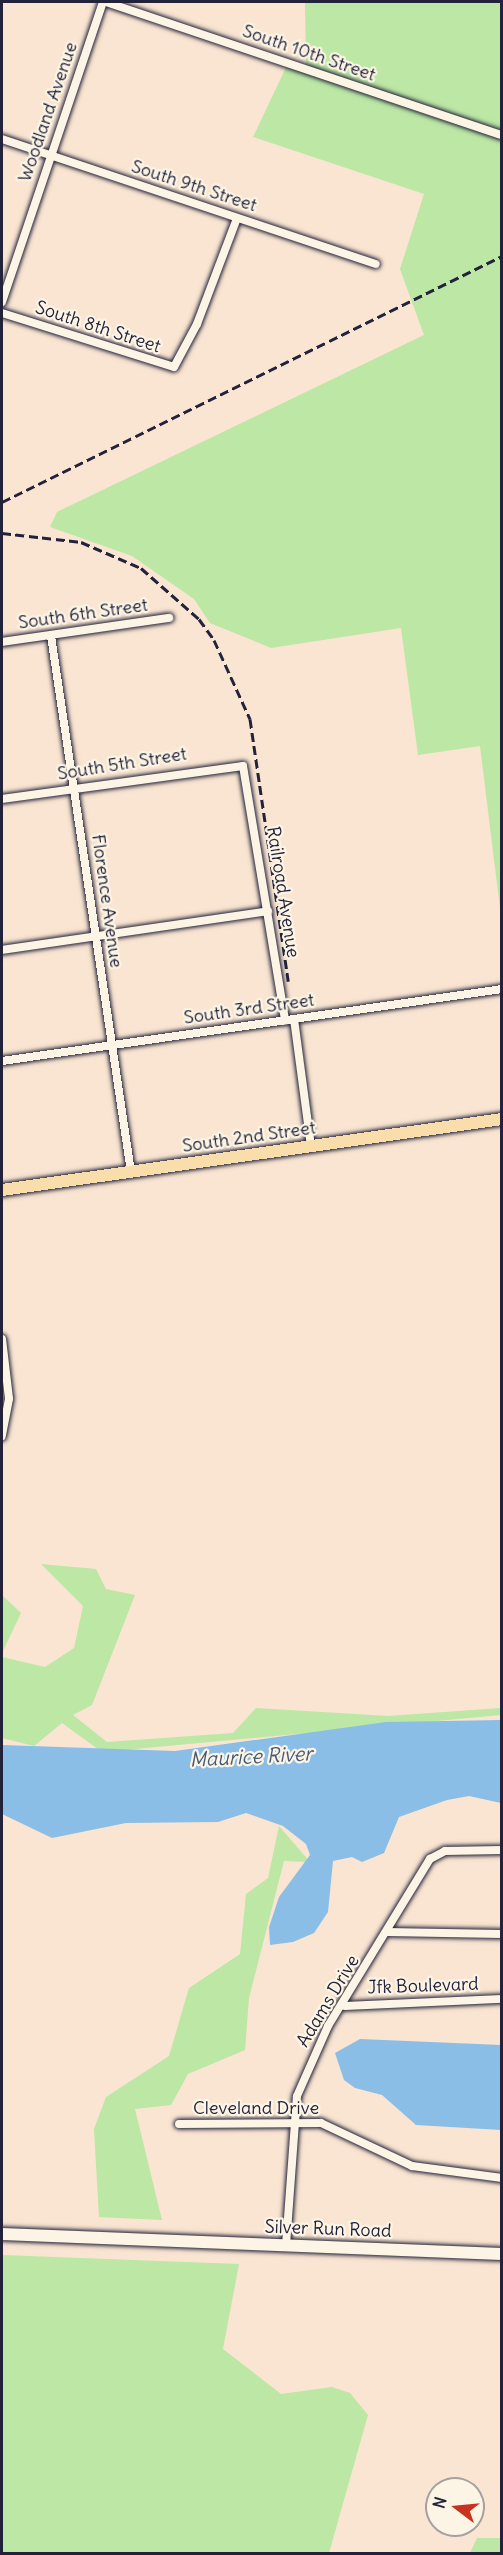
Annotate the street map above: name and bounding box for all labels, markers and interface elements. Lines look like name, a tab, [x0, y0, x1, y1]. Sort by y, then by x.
street label: South 10th Street	[240, 20, 378, 86]
street label: Woodland Avenue	[14, 39, 82, 185]
street label: South 9th Street	[129, 156, 259, 216]
street label: South 8th Street	[33, 297, 163, 357]
street label: South 6th Street	[17, 594, 149, 634]
street label: South 5th Street	[56, 743, 188, 785]
street label: Railroad Avenue	[262, 825, 304, 959]
street label: Florence Avenue	[87, 833, 127, 969]
street label: South 3rd Street	[182, 989, 316, 1029]
street label: South 2nd Street	[181, 1117, 317, 1157]
water label: Maurice River	[189, 1741, 313, 1771]
street label: Adams Drive	[292, 1951, 364, 2051]
street label: Jfk Boulevard	[367, 1973, 479, 1999]
street label: Cleveland Drive	[193, 2097, 319, 2119]
street label: Silver Run Road	[264, 2216, 392, 2242]
north arrow	[425, 2477, 485, 2537]
text: N	[428, 2495, 451, 2511]

